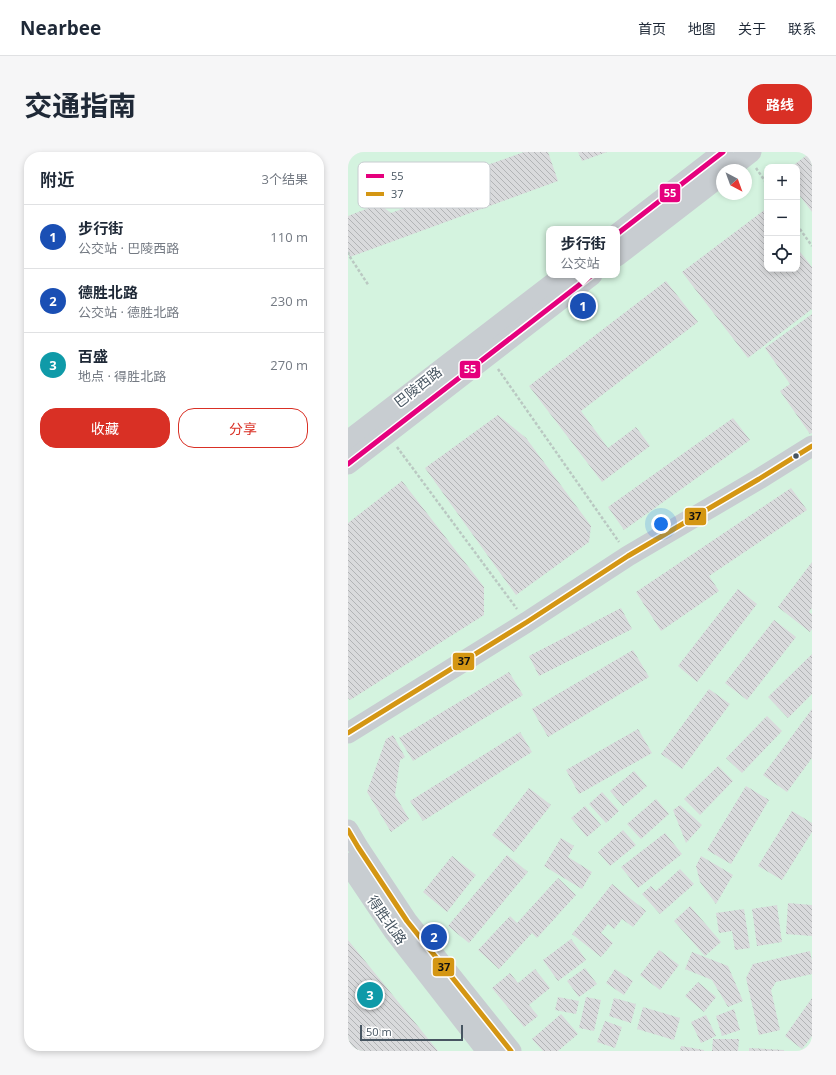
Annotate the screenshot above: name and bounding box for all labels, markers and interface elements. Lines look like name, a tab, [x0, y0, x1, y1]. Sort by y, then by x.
text: Nearbee	[20, 15, 101, 41]
text: 首页	[638, 19, 666, 38]
text: 地图	[688, 19, 716, 38]
text: 关于	[738, 19, 766, 38]
text: 联系	[788, 19, 816, 38]
button: 路线	[748, 84, 812, 124]
text: 交通指南	[24, 86, 136, 124]
legend	[358, 162, 490, 208]
north arrow	[716, 164, 752, 200]
map controls	[764, 164, 800, 272]
button: +	[764, 164, 800, 200]
text: 附近	[40, 168, 74, 191]
text: 55	[391, 168, 404, 183]
text: 3个结果	[262, 170, 308, 188]
line badge: 55	[659, 183, 681, 203]
text: 55	[664, 185, 676, 200]
text: 37	[391, 186, 404, 201]
button: −	[764, 200, 800, 236]
text: 步行街	[78, 218, 123, 238]
popup	[546, 226, 620, 278]
text: 1	[49, 228, 57, 246]
text: 110 m	[270, 228, 308, 246]
text: 步行街	[560, 233, 606, 253]
button: locate	[764, 236, 800, 272]
text: 公交站 · 巴陵西路	[78, 239, 179, 257]
text: 公交站	[560, 254, 600, 272]
text: 德胜北路	[78, 282, 138, 302]
pin: 1	[570, 291, 596, 321]
text: 2	[49, 292, 57, 310]
text: 230 m	[270, 292, 308, 310]
text: 公交站 · 德胜北路	[78, 303, 179, 321]
text: 百盛	[78, 346, 108, 366]
text: 3	[49, 356, 57, 374]
text: 270 m	[270, 356, 308, 374]
line badge: 55	[459, 360, 481, 379]
text: 55	[464, 361, 476, 376]
street label: 巴陵西路	[390, 362, 446, 411]
text: 地点 · 得胜北路	[78, 367, 166, 385]
button: 收藏	[40, 408, 170, 448]
button: 分享	[178, 408, 308, 448]
unlabelled marker	[791, 451, 801, 461]
line badge: 37	[684, 507, 707, 526]
text: 37	[689, 508, 701, 523]
your location	[651, 514, 671, 534]
line badge: 37	[452, 652, 475, 671]
text: 37	[458, 653, 470, 668]
street label: 得胜北路	[364, 891, 411, 948]
pin: 2	[421, 922, 447, 952]
line badge: 37	[432, 957, 455, 977]
text: 37	[438, 959, 450, 974]
pin: 3	[357, 980, 383, 1010]
scale bar	[360, 1023, 463, 1042]
text: 50 m	[366, 1024, 392, 1039]

